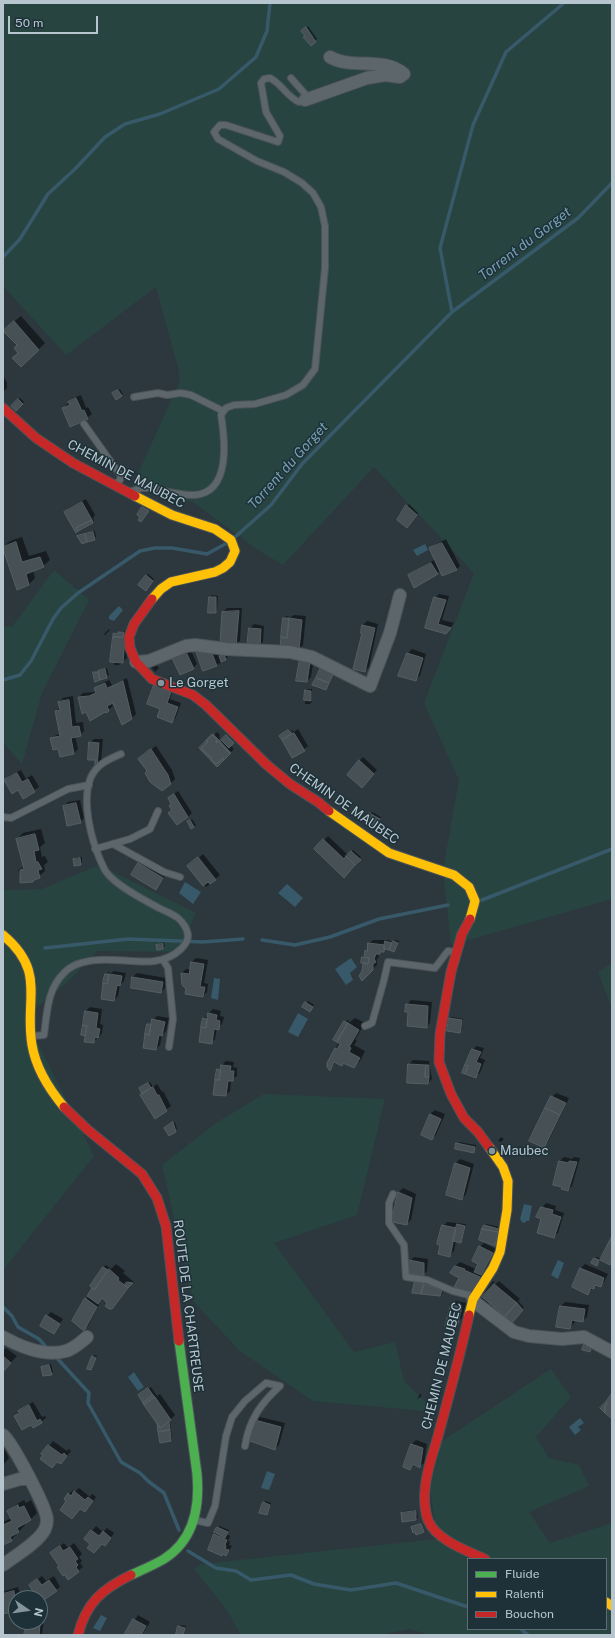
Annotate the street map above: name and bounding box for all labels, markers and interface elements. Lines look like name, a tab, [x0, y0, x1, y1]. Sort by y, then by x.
scale bar	[10, 8, 100, 34]
text: 50 m	[15, 16, 43, 30]
water label: Torrent du Gorget	[475, 204, 575, 284]
water label: Torrent du Gorget	[244, 419, 332, 513]
street label: CHEMIN DE MAUBEC	[65, 436, 187, 512]
place label: Le Gorget	[169, 675, 229, 691]
marker: Le Gorget	[156, 678, 166, 688]
street label: CHEMIN DE MAUBEC	[286, 760, 402, 848]
place label: Maubec	[500, 1143, 548, 1159]
marker: Maubec	[487, 1146, 497, 1156]
street label: ROUTE DE LA CHARTREUSE	[170, 1219, 206, 1393]
street label: CHEMIN DE MAUBEC	[419, 1301, 465, 1431]
legend	[467, 1558, 607, 1630]
text: Fluide	[505, 1567, 540, 1581]
text: Ralenti	[505, 1587, 544, 1601]
north arrow	[8, 1590, 48, 1630]
text: N	[32, 1607, 46, 1618]
text: Bouchon	[505, 1607, 554, 1621]

